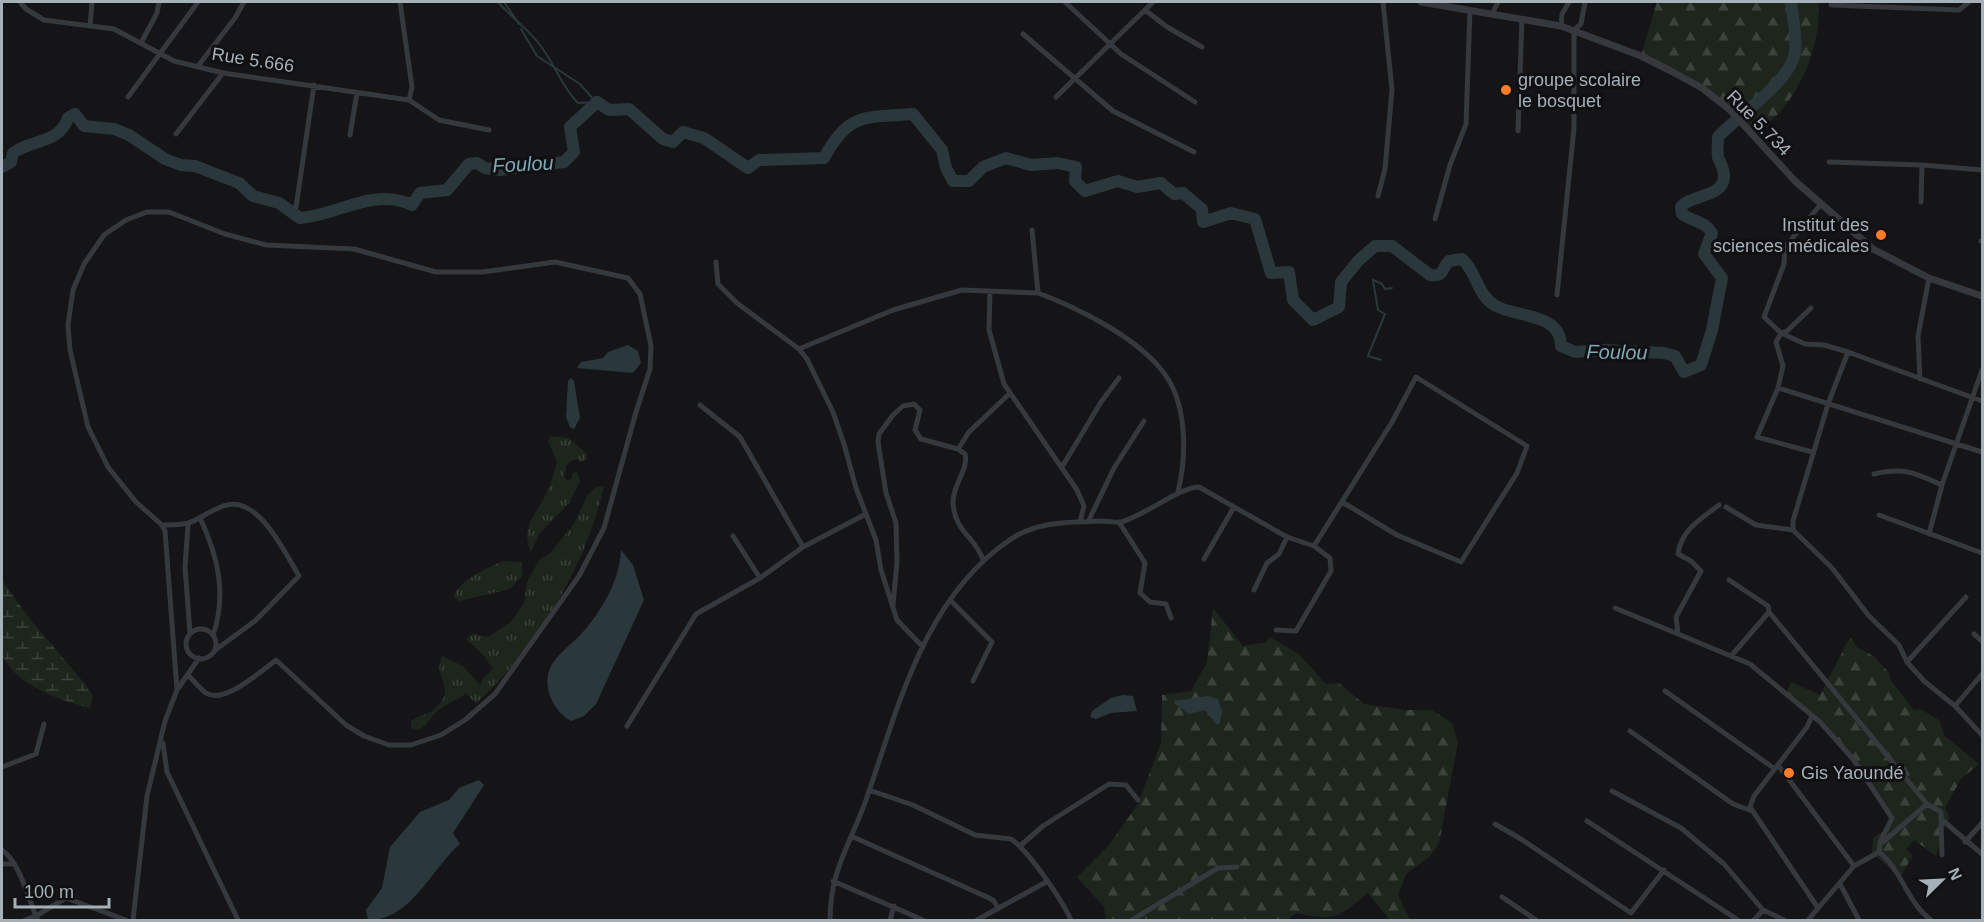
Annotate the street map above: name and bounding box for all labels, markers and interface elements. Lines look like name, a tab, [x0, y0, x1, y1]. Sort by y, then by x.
street label: Rue 5.666	[210, 44, 296, 76]
place label: groupe scolaire le bosquet	[1518, 70, 1641, 111]
marker: groupe scolaire le bosquet	[1499, 83, 1513, 97]
street label: Rue 5.734	[1723, 86, 1795, 160]
water label: Foulou	[492, 151, 554, 177]
place label: Institut des sciences médicales	[1713, 215, 1869, 256]
marker: Institut des sciences médicales	[1874, 228, 1888, 242]
water label: Foulou	[1586, 340, 1648, 364]
place label: Gis Yaoundé	[1801, 763, 1903, 783]
marker: Gis Yaoundé	[1782, 766, 1796, 780]
north arrow	[1912, 850, 1972, 910]
text: N	[1945, 865, 1965, 883]
scale bar	[15, 871, 110, 909]
text: 100 m	[24, 882, 74, 902]

